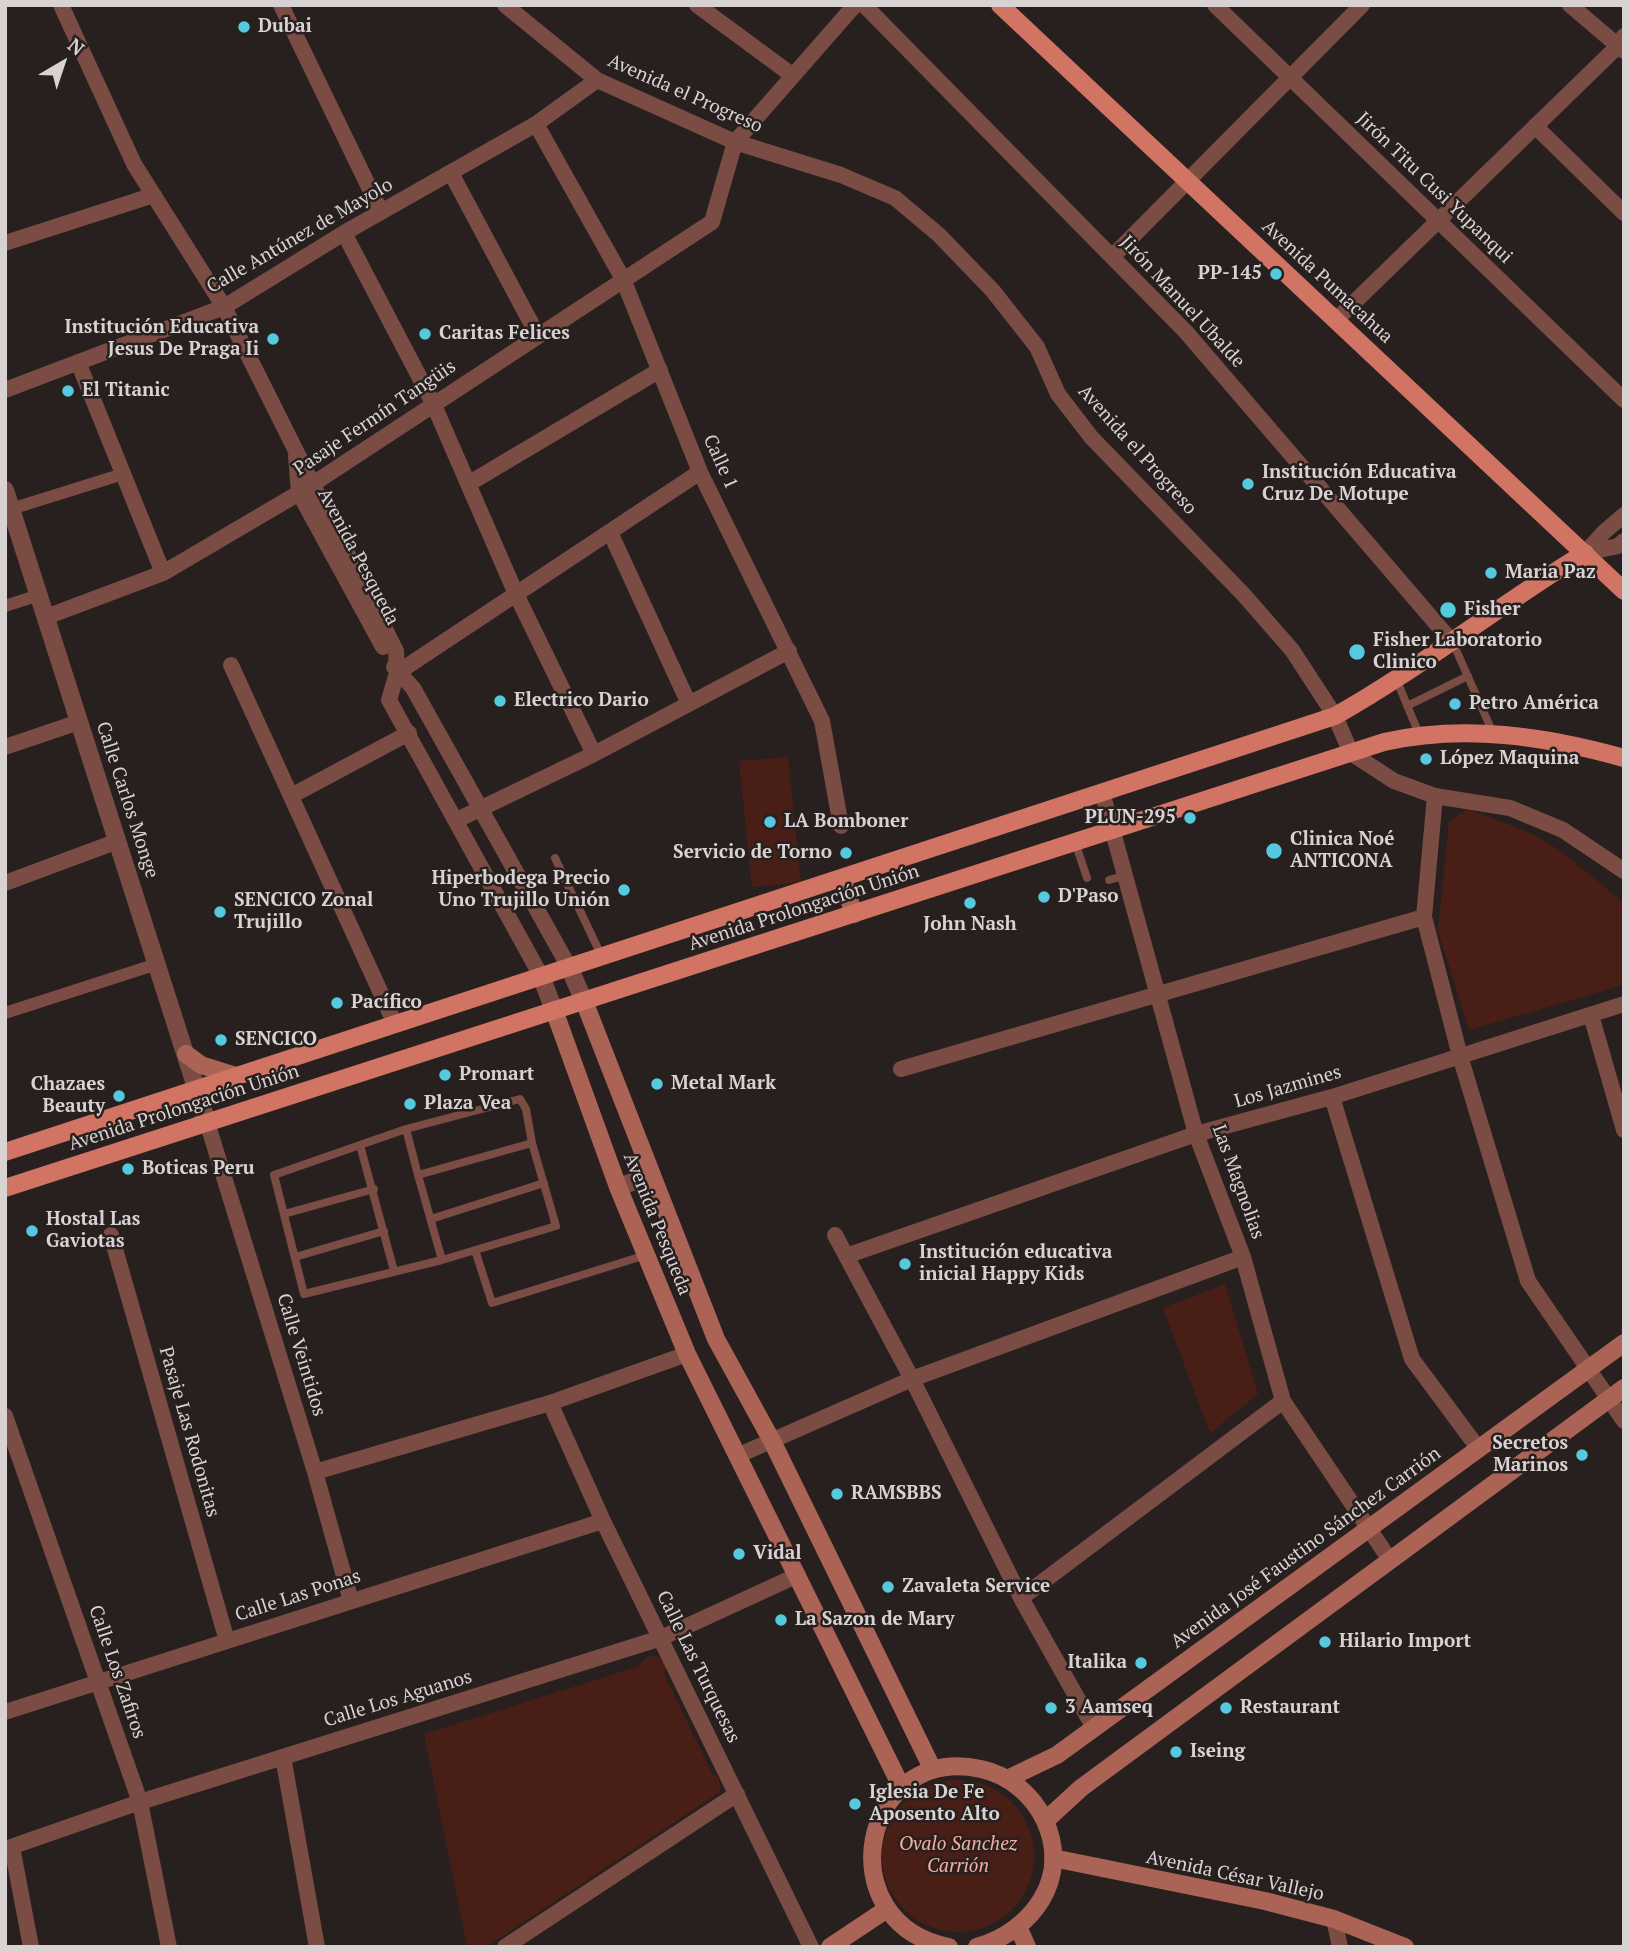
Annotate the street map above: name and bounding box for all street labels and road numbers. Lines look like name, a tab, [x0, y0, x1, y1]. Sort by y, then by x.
street label: Avenida el Progreso	[604, 50, 766, 138]
street label: Jirón Titu Cusi Yupanqui	[1351, 108, 1517, 268]
street label: Calle Antúnez de Mayolo	[203, 173, 397, 299]
street label: Avenida Pumacahua	[1257, 216, 1397, 348]
street label: Jirón Manuel Ubalde	[1115, 231, 1249, 373]
street label: Pasaje Fermín Tangüis	[290, 355, 460, 481]
street label: Avenida el Progreso	[1073, 380, 1201, 520]
street label: Calle 1	[698, 431, 742, 493]
street label: Avenida Pesqueda	[312, 485, 404, 629]
street label: Calle Carlos Monge	[91, 719, 163, 881]
street label: Avenida Prolongación Unión	[686, 860, 922, 956]
street label: Avenida Prolongación Unión	[66, 1060, 302, 1156]
street label: Los Jazmines	[1232, 1061, 1344, 1113]
street label: Las Magnolias	[1207, 1122, 1269, 1242]
street label: Avenida Pesqueda	[618, 1149, 696, 1299]
street label: Calle Veintidos	[271, 1291, 331, 1419]
street label: Pasaje Las Rodonitas	[154, 1344, 224, 1520]
street label: Avenida José Faustino Sánchez Carrión	[1167, 1442, 1445, 1654]
street label: Calle Las Ponas	[232, 1565, 364, 1627]
street label: Calle Las Turquesas	[651, 1587, 745, 1747]
street label: Calle Los Zafiros	[83, 1602, 151, 1742]
street label: Calle Los Aguanos	[321, 1666, 475, 1732]
street label: Avenida César Vallejo	[1144, 1846, 1326, 1906]

